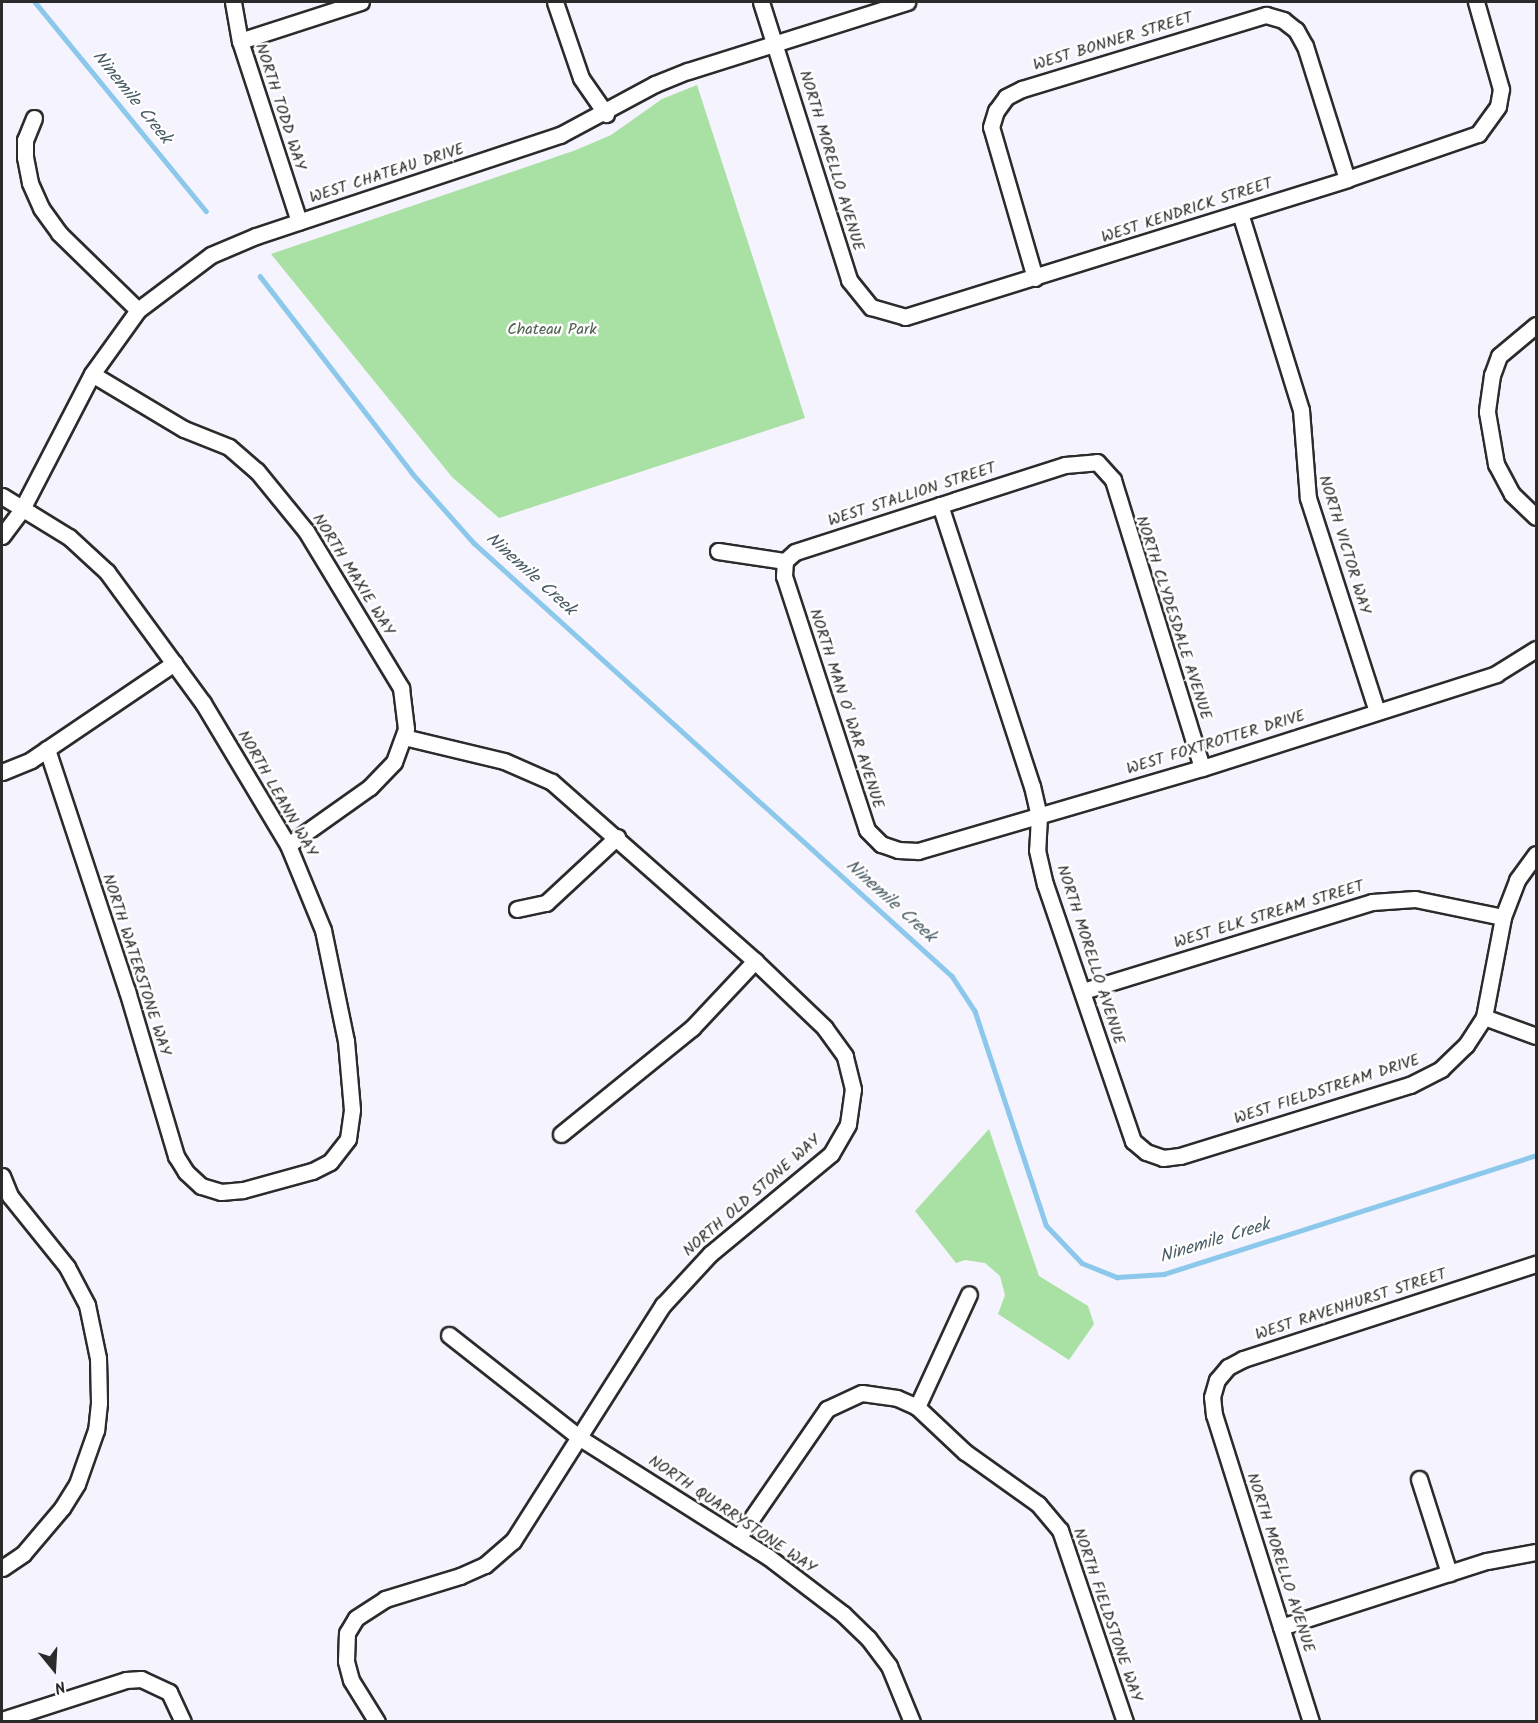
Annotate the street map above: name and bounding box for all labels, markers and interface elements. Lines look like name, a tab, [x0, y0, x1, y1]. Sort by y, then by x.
street label: WEST BONNER STREET	[1031, 9, 1195, 75]
street label: NORTH TODD WAY	[250, 41, 310, 173]
water label: Ninemile Creek	[87, 47, 175, 149]
street label: NORTH MORELLO AVENUE	[794, 68, 868, 254]
street label: WEST CHATEAU DRIVE	[307, 140, 467, 208]
street label: WEST KENDRICK STREET	[1099, 174, 1275, 248]
park label: Chateau Park	[507, 320, 597, 340]
street label: WEST STALLION STREET	[826, 459, 998, 531]
street label: NORTH VICTOR WAY	[1314, 473, 1374, 617]
street label: NORTH MAXIE WAY	[308, 510, 398, 640]
street label: NORTH CLYDESDALE AVENUE	[1131, 514, 1215, 722]
water label: Ninemile Creek	[480, 529, 580, 621]
street label: NORTH MAN O' WAR AVENUE	[805, 607, 887, 811]
street label: WEST FOXTROTTER DRIVE	[1124, 707, 1308, 779]
street label: NORTH LEANN WAY	[233, 727, 321, 861]
water label: Ninemile Creek	[840, 856, 940, 948]
street label: NORTH MORELLO AVENUE	[1052, 863, 1128, 1047]
street label: NORTH WATERSTONE WAY	[97, 872, 175, 1058]
street label: WEST ELK STREAM STREET	[1172, 877, 1366, 953]
street label: WEST FIELDSTREAM DRIVE	[1232, 1051, 1422, 1129]
street label: NORTH OLD STONE WAY	[679, 1131, 825, 1261]
water label: Ninemile Creek	[1157, 1215, 1273, 1269]
street label: WEST RAVENHURST STREET	[1253, 1265, 1449, 1345]
street label: NORTH QUARRYSTONE WAY	[645, 1452, 819, 1578]
street label: NORTH MORELLO AVENUE	[1242, 1471, 1318, 1655]
street label: NORTH FIELDSTONE WAY	[1068, 1526, 1146, 1704]
north arrow	[24, 1639, 84, 1699]
text: N	[51, 1673, 68, 1700]

